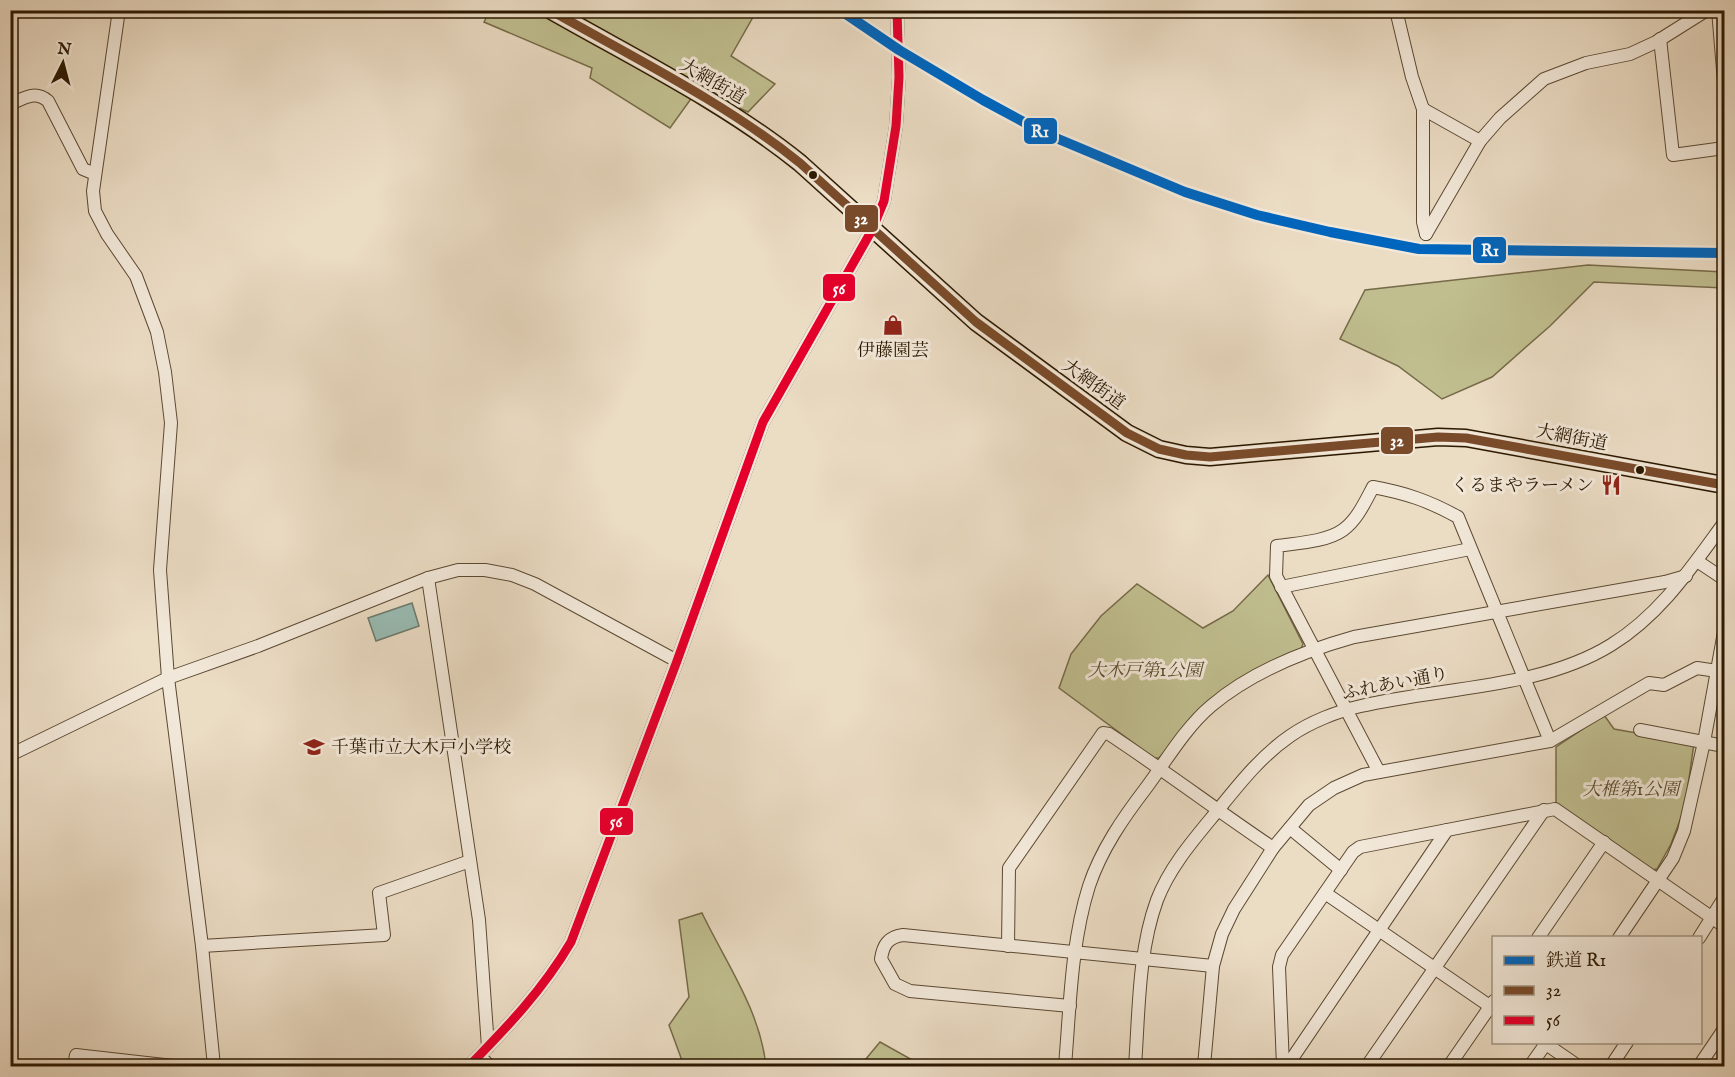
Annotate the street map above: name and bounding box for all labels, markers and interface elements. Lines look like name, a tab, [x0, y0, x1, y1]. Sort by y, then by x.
north arrow	[33, 33, 93, 93]
text: N	[55, 39, 72, 61]
street label: 大網街道	[675, 54, 749, 110]
line badge: R1	[1023, 117, 1058, 145]
text: R1	[1031, 123, 1049, 143]
unlabelled marker	[807, 169, 819, 181]
line badge: 32	[844, 204, 879, 233]
text: 32	[854, 210, 868, 230]
line badge: R1	[1472, 236, 1507, 264]
text: R1	[1481, 242, 1499, 262]
line badge: 56	[822, 273, 856, 302]
text: 56	[833, 280, 847, 300]
shop icon: 伊藤園芸	[881, 313, 905, 337]
place label: 伊藤園芸	[857, 340, 929, 363]
street label: 大網街道	[1057, 355, 1129, 416]
street label: 大網街道	[1534, 420, 1609, 457]
line badge: 32	[1380, 426, 1414, 455]
text: 32	[1390, 432, 1404, 452]
unlabelled marker	[1634, 464, 1646, 476]
restaurant icon: くるまやラーメン	[1599, 473, 1623, 497]
place label: くるまやラーメン	[1451, 475, 1594, 498]
park label: 大木戸第1公園	[1088, 660, 1205, 683]
street label: ふれあい通り	[1340, 663, 1450, 706]
school or university icon: 千葉市立大木戸小学校	[302, 735, 326, 759]
place label: 千葉市立大木戸小学校	[331, 737, 511, 760]
park label: 大椎第1公園	[1583, 779, 1682, 802]
line badge: 56	[599, 807, 634, 836]
text: 56	[610, 813, 624, 833]
legend	[1492, 936, 1702, 1044]
text: 鉄道 R1	[1546, 950, 1606, 973]
text: 32	[1546, 980, 1561, 1003]
text: 56	[1546, 1010, 1560, 1033]

